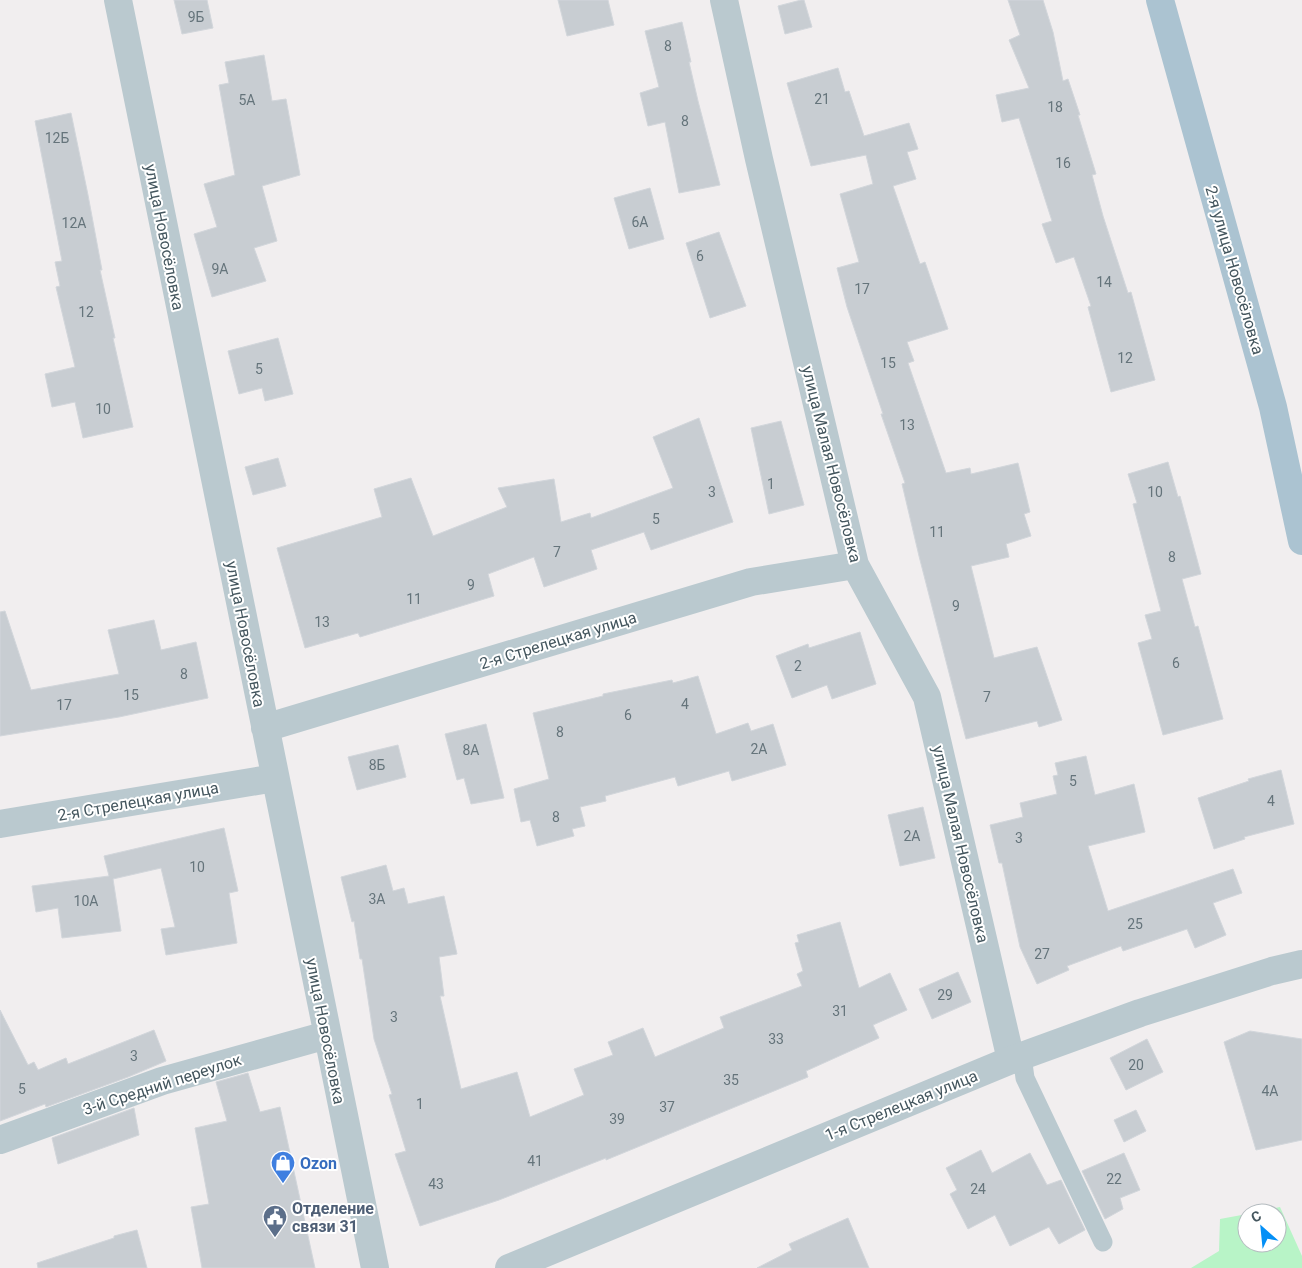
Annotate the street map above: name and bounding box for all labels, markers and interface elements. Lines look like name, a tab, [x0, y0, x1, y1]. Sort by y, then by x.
house number: 9Б	[188, 9, 205, 25]
house number: 8	[664, 38, 672, 54]
house number: 21	[814, 91, 830, 107]
house number: 5А	[238, 92, 256, 108]
house number: 18	[1047, 99, 1063, 115]
house number: 8	[681, 113, 689, 129]
house number: 12Б	[45, 130, 69, 146]
house number: 16	[1055, 155, 1071, 171]
street label: улица Новосёловка	[141, 162, 188, 312]
street label: 2-я улица Новосёловка	[1201, 184, 1268, 357]
house number: 6А	[631, 214, 649, 230]
house number: 12А	[62, 215, 86, 231]
house number: 6	[696, 248, 704, 264]
house number: 9А	[211, 261, 229, 277]
house number: 14	[1096, 274, 1112, 290]
house number: 17	[854, 281, 870, 297]
house number: 12	[78, 304, 94, 320]
house number: 12	[1117, 350, 1133, 366]
house number: 15	[880, 355, 896, 371]
house number: 5	[255, 361, 263, 377]
street label: улица Малая Новосёловка	[798, 364, 865, 564]
house number: 10	[95, 401, 111, 417]
house number: 13	[899, 417, 915, 433]
house number: 1	[767, 476, 775, 492]
house number: 3	[708, 484, 716, 500]
house number: 10	[1147, 484, 1163, 500]
house number: 5	[652, 511, 660, 527]
house number: 11	[929, 524, 945, 540]
house number: 7	[553, 544, 561, 560]
house number: 8	[1168, 549, 1176, 565]
street label: улица Новосёловка	[222, 559, 269, 709]
house number: 9	[467, 577, 475, 593]
house number: 11	[406, 591, 422, 607]
house number: 9	[952, 598, 960, 614]
street label: 2-я Стрелецкая улица	[477, 608, 639, 673]
house number: 13	[314, 614, 330, 630]
house number: 6	[1172, 655, 1180, 671]
house number: 2	[794, 658, 802, 674]
house number: 8	[180, 666, 188, 682]
house number: 15	[123, 687, 139, 703]
house number: 7	[983, 689, 991, 705]
house number: 4	[681, 696, 689, 712]
house number: 17	[56, 697, 72, 713]
house number: 6	[624, 707, 632, 723]
house number: 8	[556, 724, 564, 740]
house number: 2А	[750, 741, 768, 757]
house number: 8А	[462, 742, 480, 758]
street label: улица Малая Новосёловка	[929, 744, 992, 945]
house number: 8Б	[369, 757, 386, 773]
house number: 5	[1069, 773, 1077, 789]
street label: 2-я Стрелецкая улица	[56, 778, 220, 825]
house number: 4	[1267, 793, 1275, 809]
house number: 8	[552, 809, 560, 825]
house number: 2А	[903, 828, 921, 844]
house number: 3	[1015, 830, 1023, 846]
house number: 10	[189, 859, 205, 875]
house number: 3А	[368, 891, 386, 907]
house number: 10А	[74, 893, 98, 909]
house number: 25	[1127, 916, 1143, 932]
house number: 27	[1034, 946, 1050, 962]
street label: улица Новосёловка	[302, 956, 349, 1106]
house number: 29	[937, 987, 953, 1003]
house number: 31	[832, 1003, 848, 1019]
house number: 3	[390, 1009, 398, 1025]
house number: 33	[768, 1031, 784, 1047]
house number: 3	[130, 1048, 138, 1064]
street label: 3-й Средний переулок	[81, 1050, 244, 1119]
house number: 20	[1128, 1057, 1144, 1073]
street label: 1-я Стрелецкая улица	[822, 1066, 980, 1145]
house number: 35	[723, 1072, 739, 1088]
house number: 5	[18, 1081, 26, 1097]
house number: 4А	[1261, 1083, 1279, 1099]
house number: 1	[416, 1096, 424, 1112]
house number: 37	[659, 1099, 675, 1115]
house number: 39	[609, 1111, 625, 1127]
shop icon: Ozon	[270, 1150, 296, 1184]
house number: 41	[527, 1153, 543, 1169]
place label: Ozon	[300, 1154, 337, 1173]
house number: 22	[1106, 1171, 1122, 1187]
house number: 43	[428, 1176, 444, 1192]
house number: 24	[970, 1181, 986, 1197]
place label: Отделение связи 31	[292, 1199, 374, 1236]
north arrow	[1237, 1203, 1287, 1253]
public building icon: Отделение связи 31	[262, 1204, 288, 1238]
text: С	[1248, 1207, 1264, 1226]

